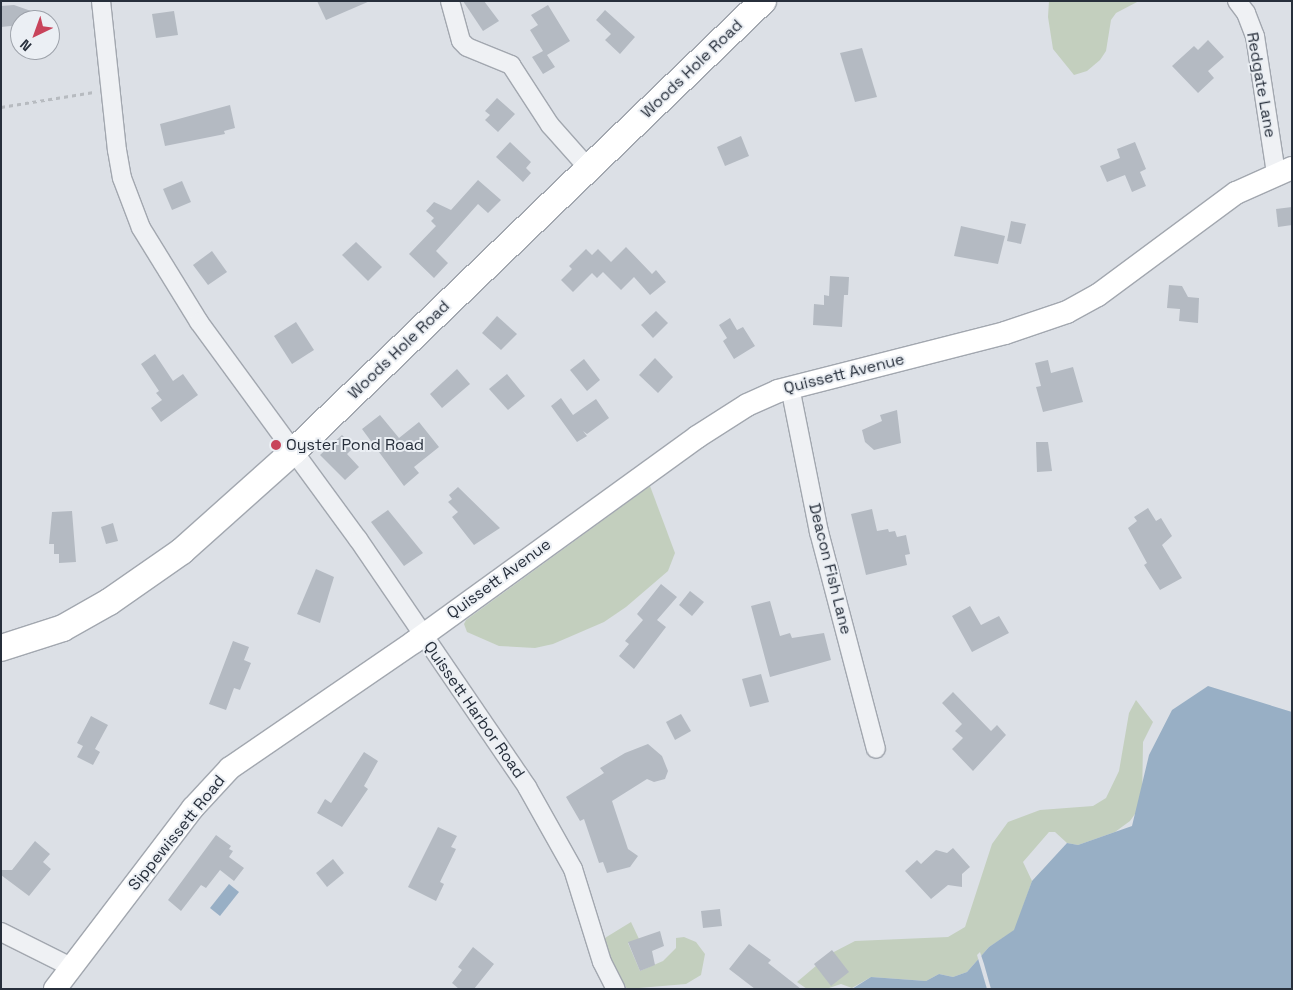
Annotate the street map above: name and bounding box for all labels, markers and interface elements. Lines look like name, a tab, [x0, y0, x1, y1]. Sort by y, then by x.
north arrow	[10, 10, 60, 60]
street label: Woods Hole Road	[637, 16, 747, 122]
street label: Redgate Lane	[1242, 31, 1280, 139]
text: N	[16, 36, 35, 55]
street label: Woods Hole Road	[344, 297, 454, 403]
street label: Quissett Avenue	[782, 350, 906, 398]
place label: Oyster Pond Road	[286, 435, 424, 455]
marker: Oyster Pond Road	[270, 439, 282, 451]
street label: Deacon Fish Lane	[804, 501, 856, 637]
street label: Quissett Avenue	[443, 535, 555, 623]
street label: Quissett Harbor Road	[419, 638, 529, 782]
street label: Sippewissett Road	[125, 772, 229, 894]

